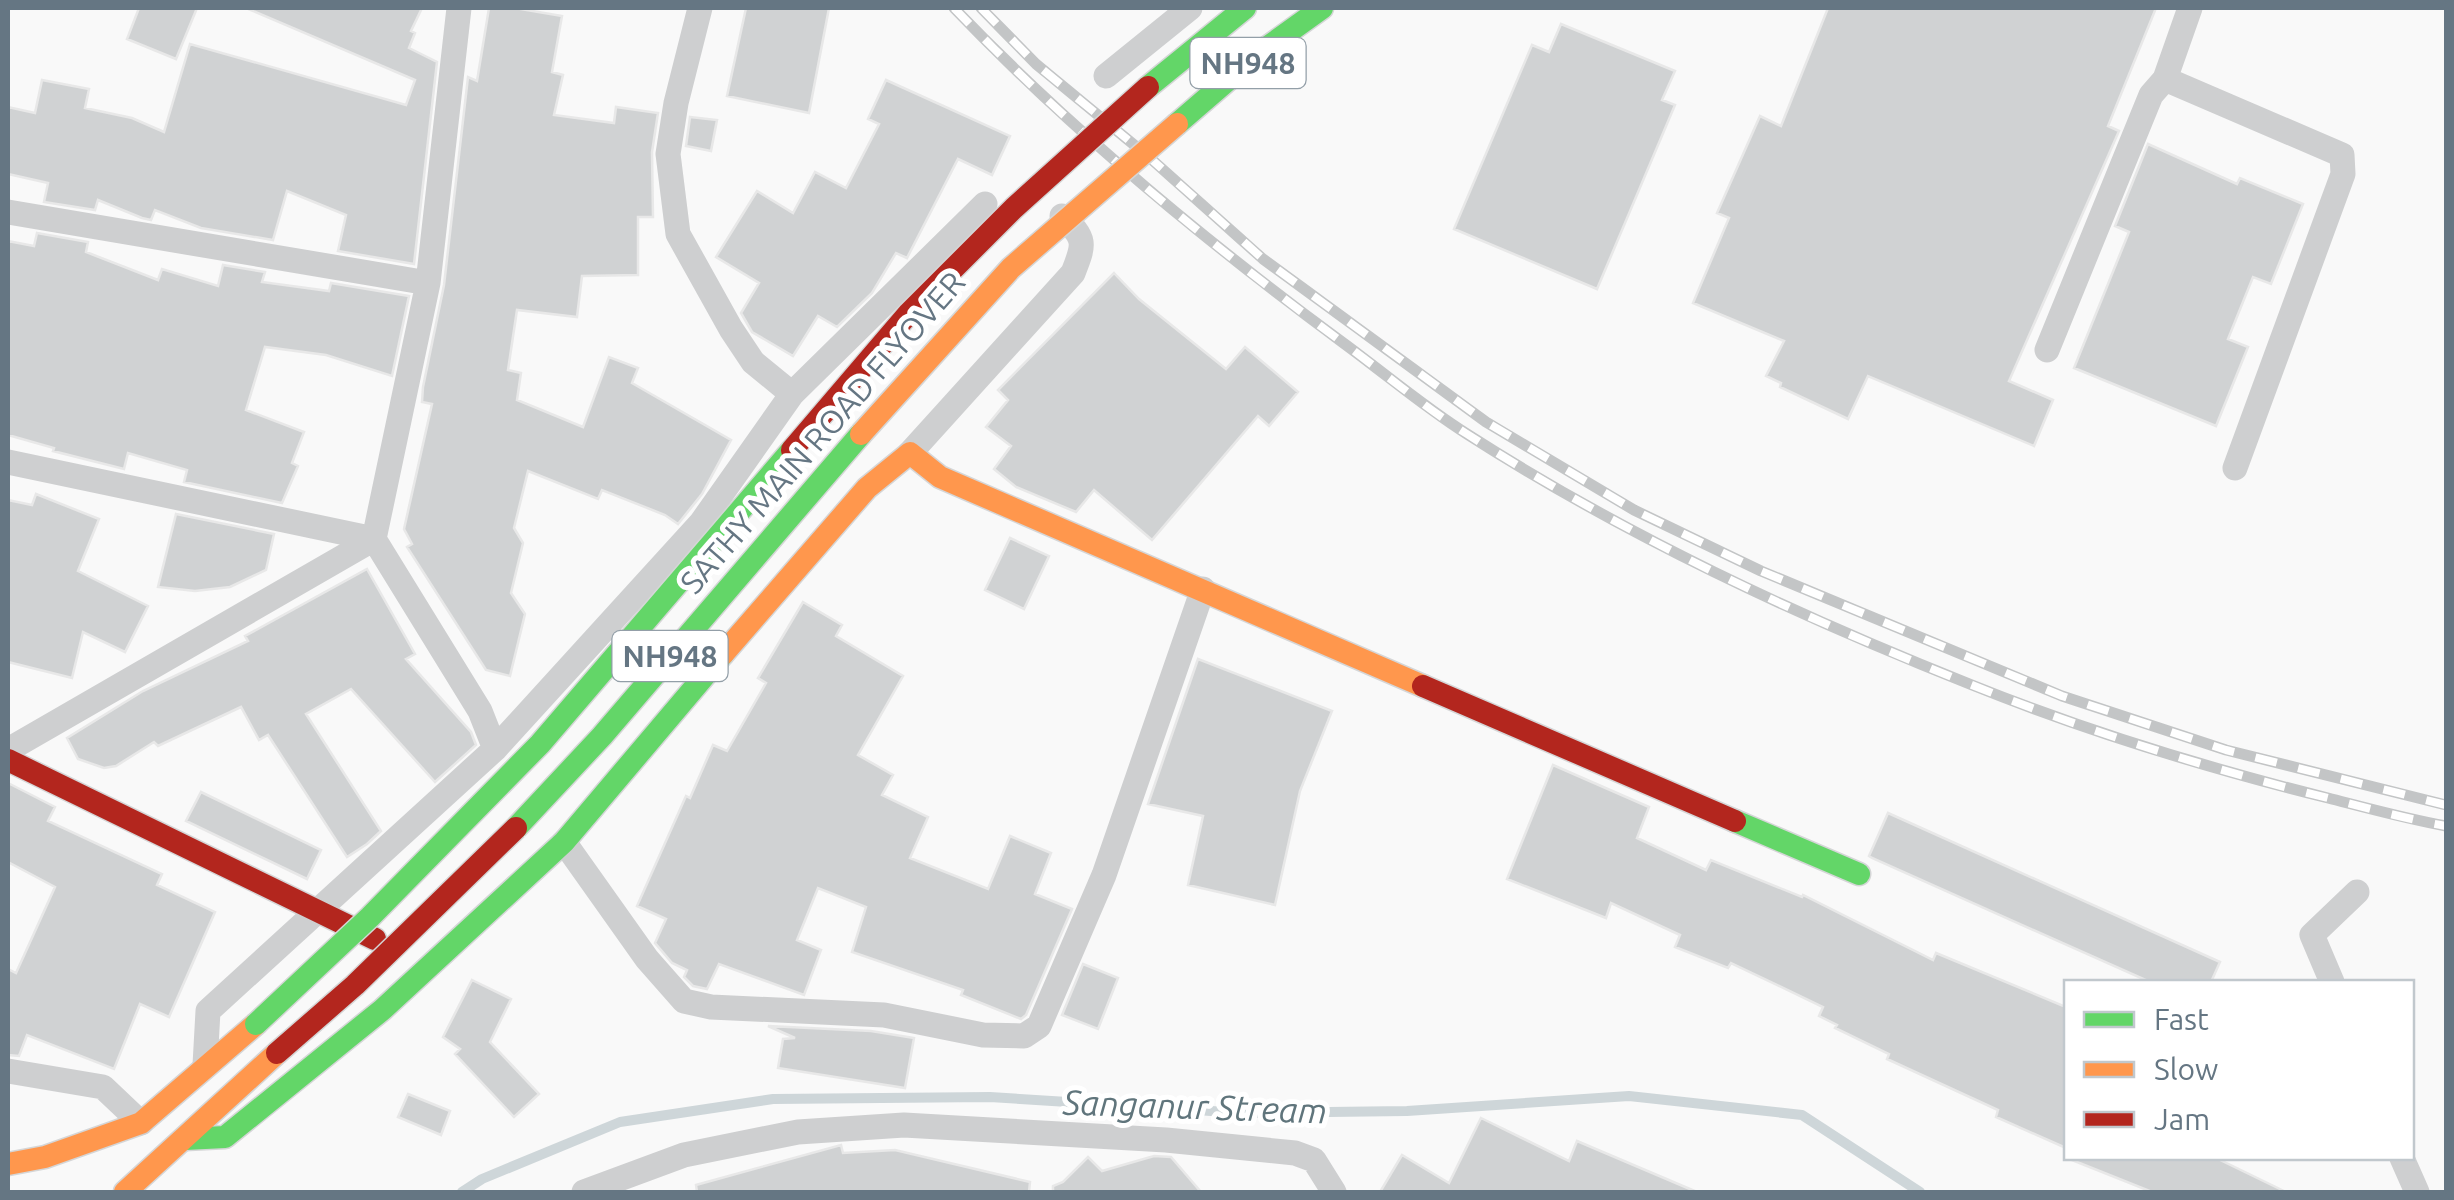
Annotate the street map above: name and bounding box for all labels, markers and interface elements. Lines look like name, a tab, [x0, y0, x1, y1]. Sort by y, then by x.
road number: NH948	[1190, 38, 1306, 88]
street label: SATHY MAIN ROAD FLYOVER	[673, 264, 971, 600]
road number: NH948	[612, 631, 728, 681]
legend	[2064, 980, 2414, 1160]
text: Fast	[2154, 1002, 2209, 1036]
text: Slow	[2154, 1052, 2218, 1086]
water label: Sanganur Stream	[1061, 1081, 1328, 1131]
text: Jam	[2154, 1102, 2210, 1136]

